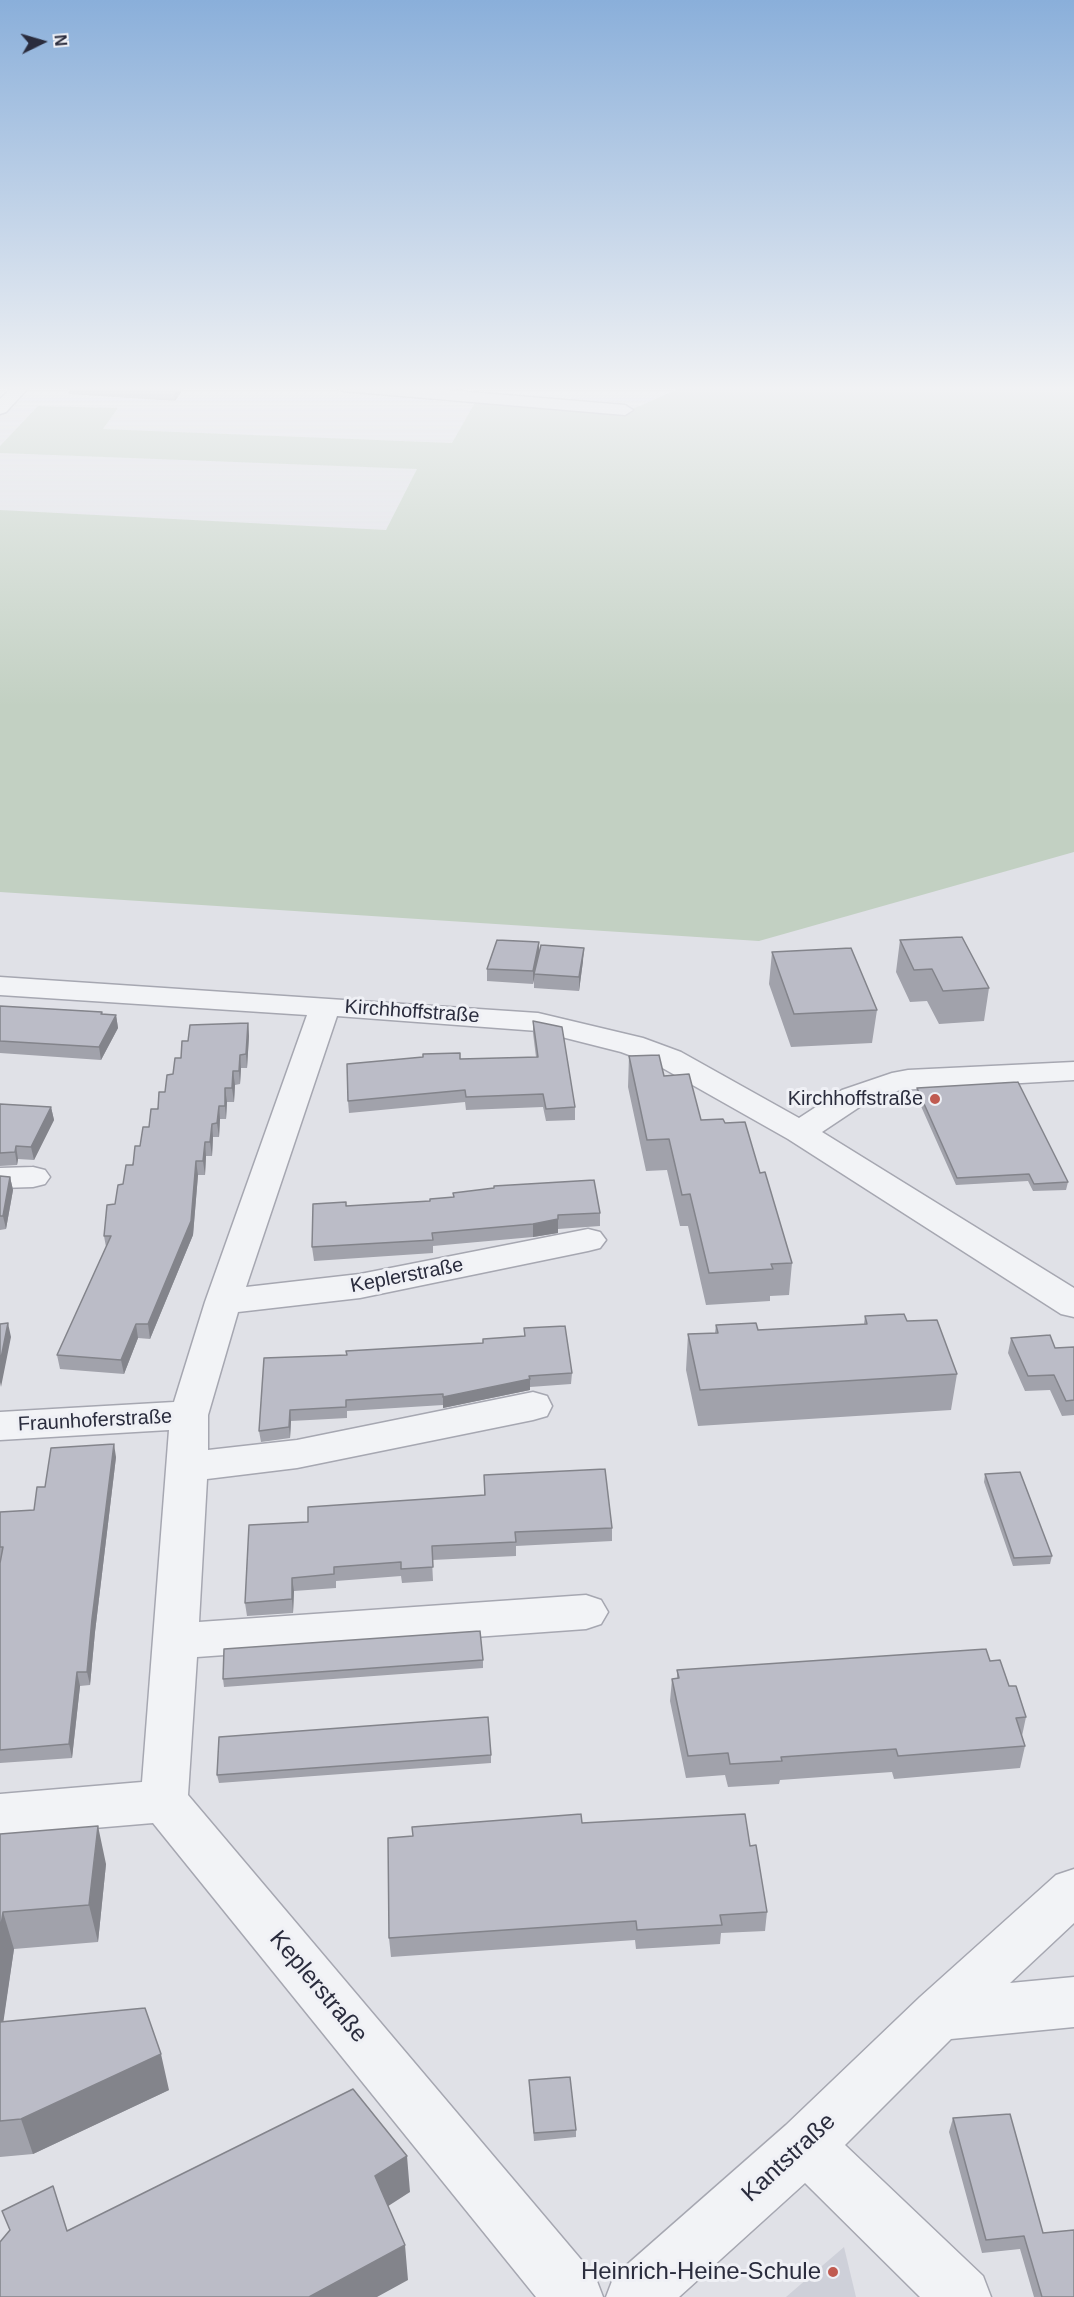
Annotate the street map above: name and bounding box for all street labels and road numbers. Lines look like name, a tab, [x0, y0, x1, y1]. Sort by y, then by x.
street label: Kirchhoffstraße	[344, 995, 480, 1029]
street label: Keplerstraße	[349, 1253, 465, 1299]
street label: Fraunhoferstraße	[17, 1405, 173, 1437]
street label: Keplerstraße	[263, 1925, 373, 2049]
street label: Kantstraße	[736, 2107, 842, 2209]

